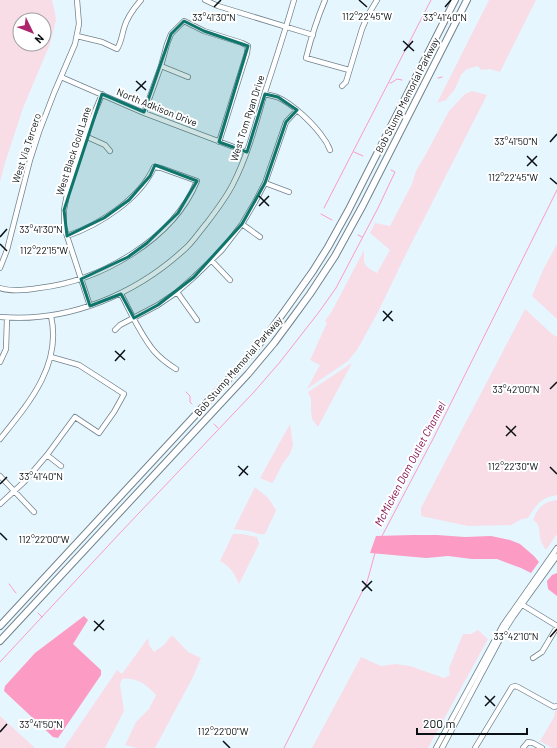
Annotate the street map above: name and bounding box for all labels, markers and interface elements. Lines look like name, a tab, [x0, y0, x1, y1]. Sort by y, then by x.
text: 112°22'45"W	[342, 10, 392, 22]
text: 33°41'30"N	[192, 11, 236, 23]
text: 33°41'40"N	[423, 11, 467, 23]
north arrow	[12, 12, 52, 52]
text: N	[32, 32, 47, 46]
street label: Bob Stump Memorial Parkway	[373, 35, 442, 155]
street label: West Tom Ryan Drive	[227, 73, 267, 163]
street label: North Adkison Drive	[115, 85, 199, 129]
street label: West Black Gold Lane	[53, 105, 93, 197]
street label: West Via Tercero	[9, 111, 43, 185]
text: 33°41'50"N	[494, 135, 538, 147]
text: 112°22'45"W	[488, 171, 538, 183]
text: 33°41'30"N	[19, 223, 63, 235]
text: 112°22'15"W	[20, 244, 68, 256]
street label: Bob Stump Memorial Parkway	[191, 313, 285, 418]
text: 33°42'00"N	[493, 383, 540, 395]
water label: McMicken Dam Outlet Channel	[371, 399, 448, 528]
text: 112°22'30"W	[488, 460, 538, 472]
text: 33°41'40"N	[19, 470, 63, 482]
text: 112°22'00"W	[19, 533, 70, 545]
text: 33°42'10"N	[494, 630, 538, 642]
scale bar	[417, 710, 527, 736]
text: 200 m	[423, 716, 455, 730]
text: 33°41'50"N	[19, 718, 63, 730]
text: 112°22'00"W	[198, 725, 249, 737]

